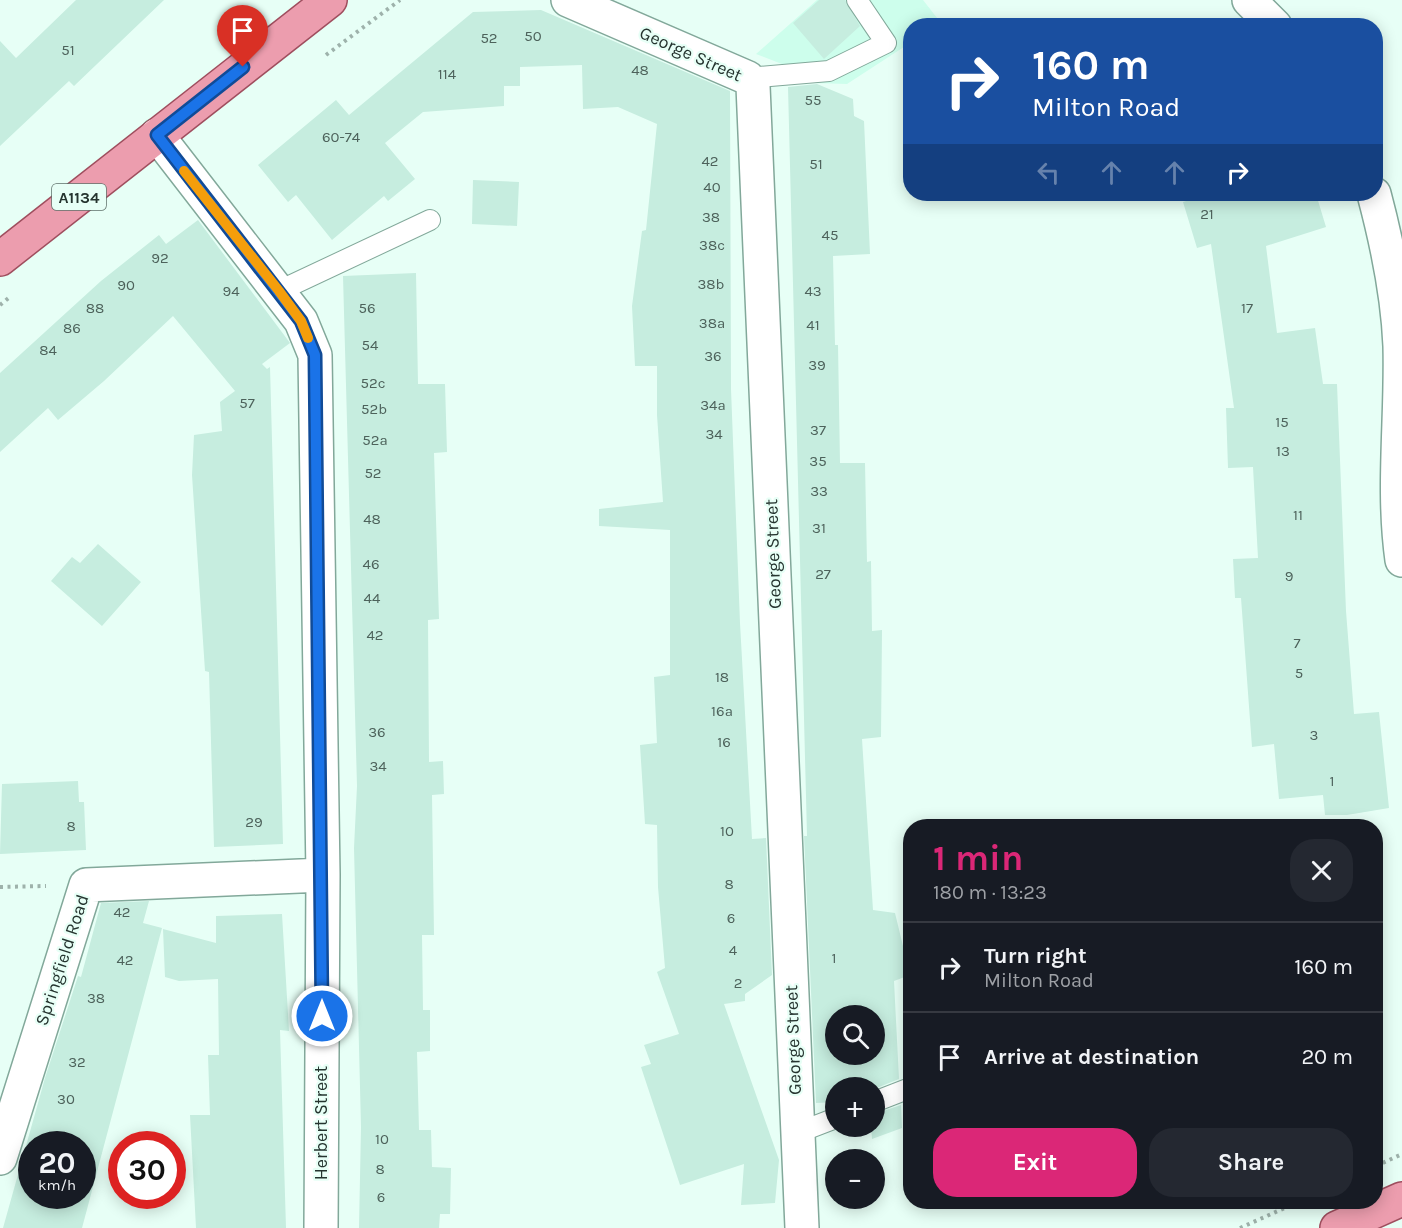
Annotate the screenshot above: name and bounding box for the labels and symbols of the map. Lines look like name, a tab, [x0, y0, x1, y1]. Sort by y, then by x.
pin	[217, 5, 268, 67]
street label: George Street	[636, 22, 746, 87]
house number: 50	[524, 27, 542, 45]
house number: 52	[480, 29, 498, 47]
house number: 51	[61, 41, 75, 59]
house number: 48	[631, 61, 649, 79]
house number: 114	[438, 65, 457, 83]
house number: 55	[805, 91, 821, 109]
house number: 60-74	[322, 128, 361, 146]
house number: 42	[701, 152, 719, 170]
house number: 51	[809, 155, 823, 173]
house number: 40	[703, 178, 721, 196]
road number: A1134	[52, 184, 106, 210]
house number: 21	[1200, 205, 1214, 223]
house number: 38	[702, 208, 720, 226]
house number: 45	[822, 226, 838, 244]
house number: 38c	[699, 236, 725, 254]
house number: 92	[151, 249, 169, 267]
house number: 38b	[698, 275, 724, 293]
house number: 90	[117, 276, 135, 294]
house number: 94	[222, 282, 240, 300]
house number: 43	[804, 282, 822, 300]
house number: 88	[86, 299, 104, 317]
house number: 56	[358, 299, 376, 317]
house number: 17	[1241, 299, 1253, 317]
house number: 38a	[699, 314, 725, 332]
house number: 41	[806, 316, 820, 334]
house number: 86	[63, 319, 81, 337]
house number: 54	[362, 336, 379, 354]
house number: 84	[39, 341, 57, 359]
house number: 36	[704, 347, 722, 365]
house number: 39	[808, 356, 826, 374]
house number: 52c	[361, 374, 385, 392]
house number: 57	[239, 394, 255, 412]
house number: 34a	[700, 396, 726, 414]
house number: 52b	[361, 400, 387, 418]
house number: 15	[1275, 413, 1289, 431]
house number: 37	[810, 421, 826, 439]
house number: 34	[705, 425, 723, 443]
house number: 52a	[362, 431, 388, 449]
house number: 13	[1276, 442, 1290, 460]
house number: 35	[809, 452, 827, 470]
house number: 52	[364, 464, 382, 482]
house number: 33	[810, 482, 828, 500]
street label: George Street	[760, 498, 786, 609]
house number: 11	[1293, 506, 1303, 524]
house number: 48	[363, 510, 381, 528]
house number: 31	[812, 519, 826, 537]
house number: 46	[363, 555, 379, 573]
house number: 27	[815, 565, 831, 583]
house number: 9	[1285, 567, 1293, 585]
house number: 44	[364, 589, 381, 607]
house number: 42	[366, 626, 384, 644]
house number: 7	[1293, 634, 1301, 652]
house number: 5	[1295, 664, 1303, 682]
house number: 18	[715, 668, 729, 686]
house number: 16a	[711, 702, 733, 720]
house number: 36	[368, 723, 386, 741]
house number: 3	[1310, 726, 1318, 744]
house number: 16	[717, 733, 731, 751]
house number: 34	[369, 757, 387, 775]
house number: 1	[1330, 772, 1334, 790]
house number: 29	[245, 813, 263, 831]
house number: 8	[66, 817, 76, 835]
house number: 10	[720, 822, 734, 840]
house number: 8	[724, 875, 734, 893]
street label: Springfield Road	[30, 892, 94, 1028]
house number: 42	[113, 903, 131, 921]
house number: 6	[727, 909, 735, 927]
house number: 4	[729, 941, 738, 959]
house number: 1	[832, 949, 836, 967]
house number: 42	[116, 951, 134, 969]
house number: 2	[734, 974, 742, 992]
position arrow	[290, 984, 354, 1048]
street label: George Street	[780, 984, 806, 1095]
house number: 38	[87, 989, 105, 1007]
house number: 32	[68, 1053, 86, 1071]
street label: Herbert Street	[310, 1065, 332, 1180]
house number: 30	[57, 1090, 75, 1108]
house number: 10	[375, 1130, 389, 1148]
speed limit sign: 30	[108, 1131, 186, 1209]
house number: 8	[375, 1160, 385, 1178]
house number: 6	[377, 1188, 385, 1206]

